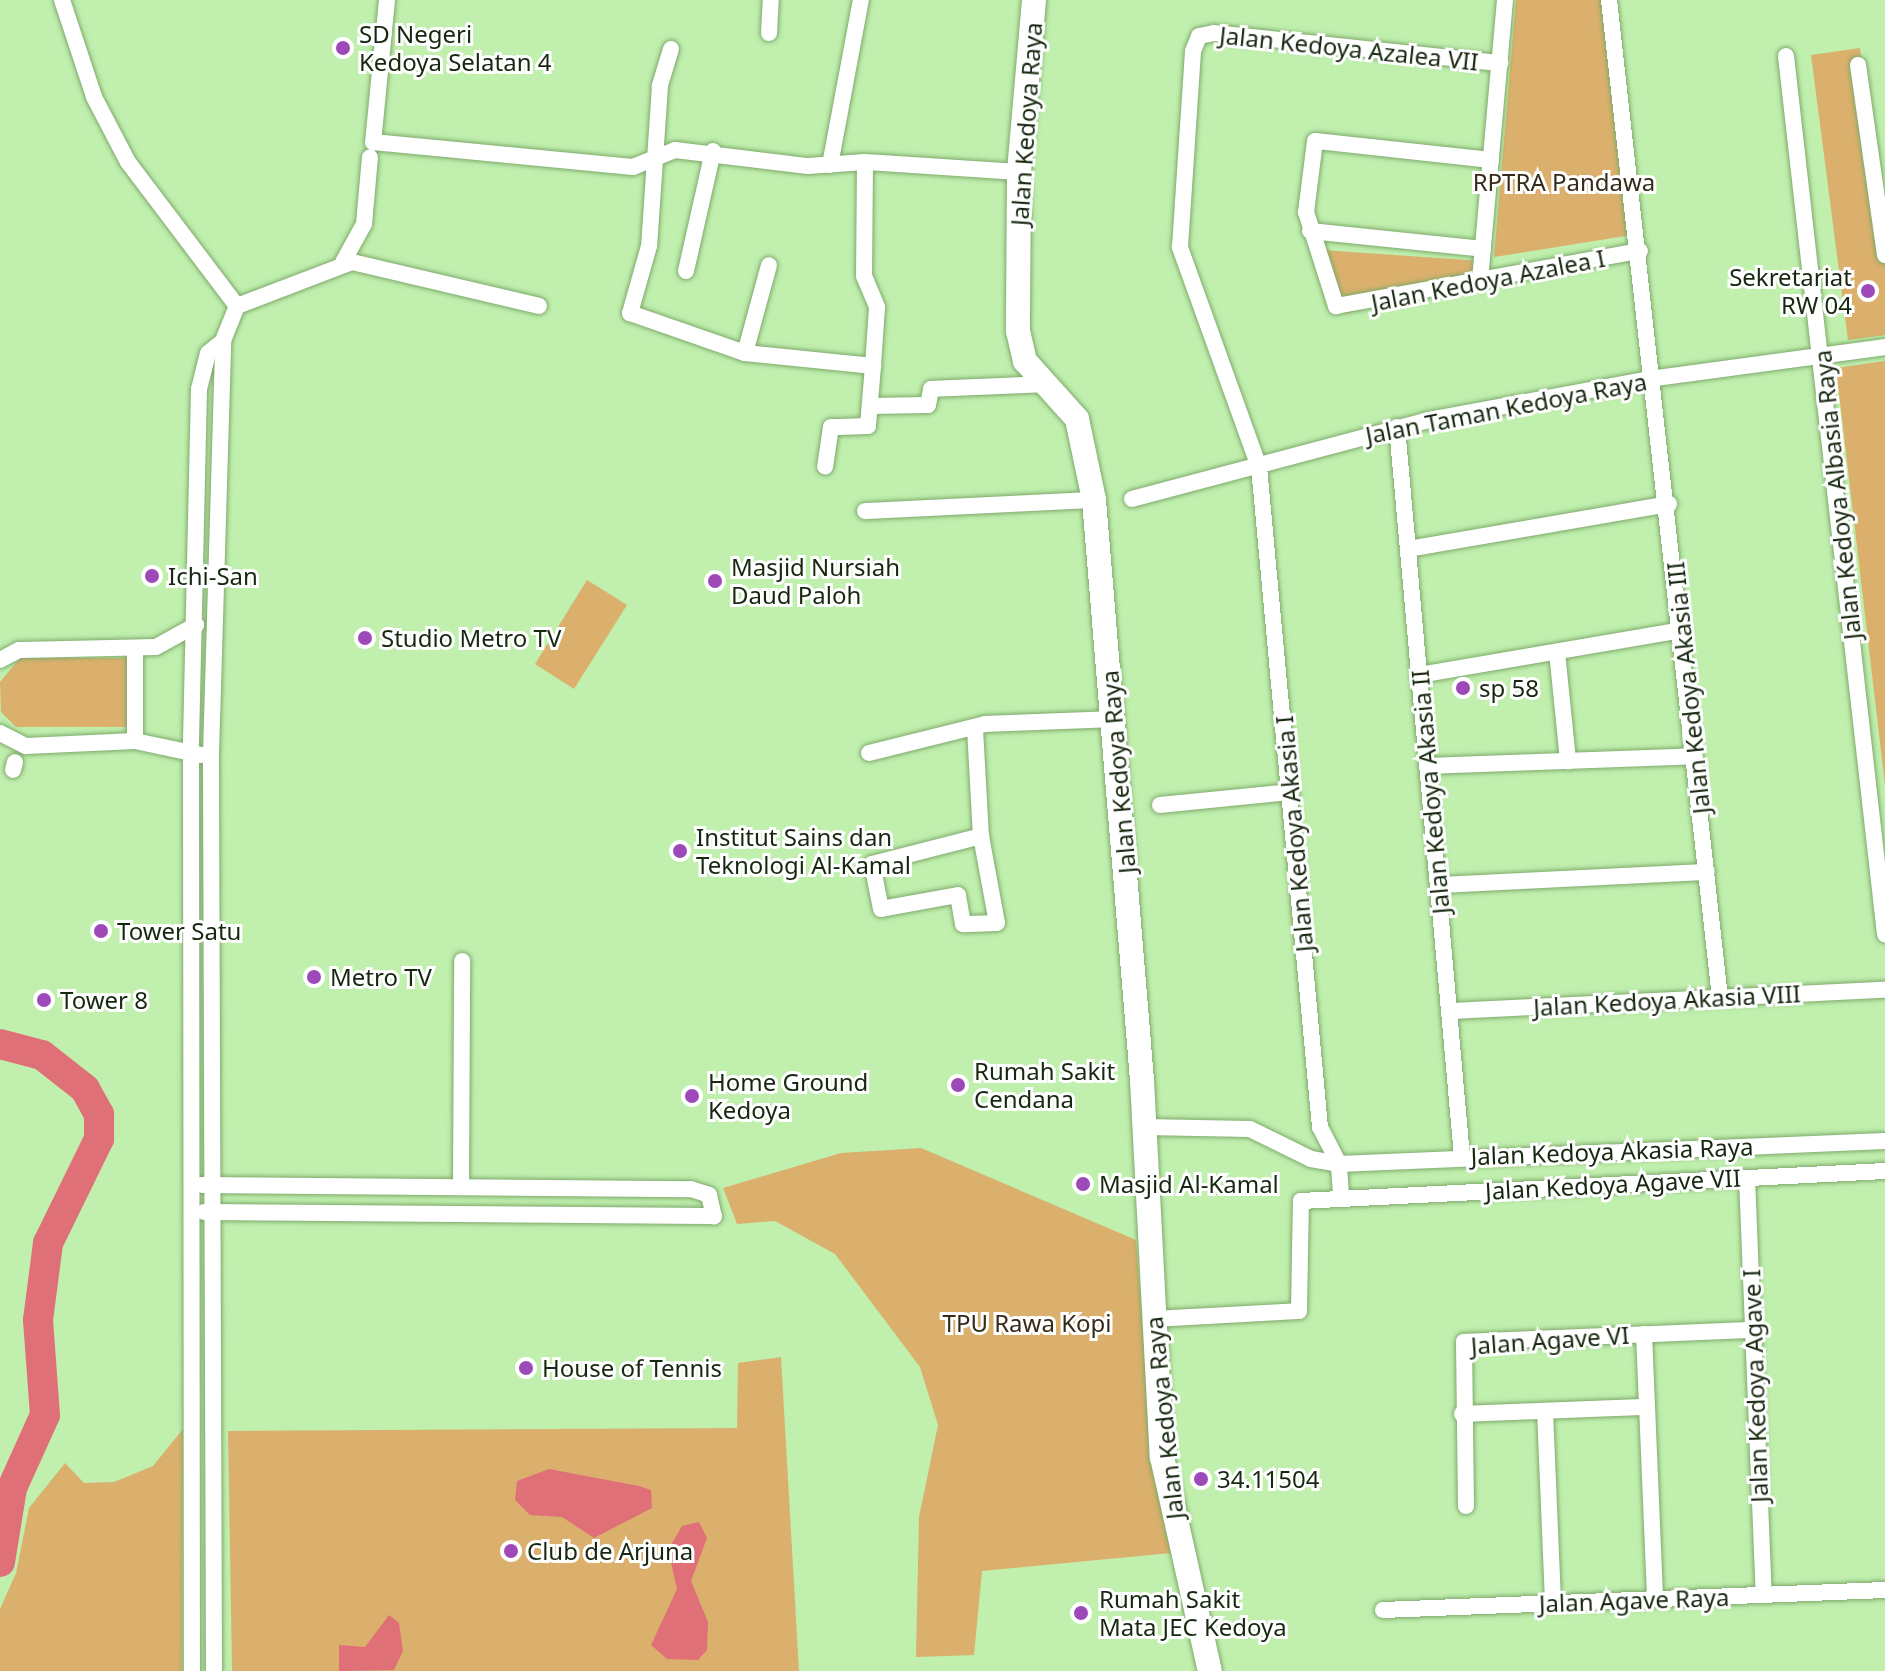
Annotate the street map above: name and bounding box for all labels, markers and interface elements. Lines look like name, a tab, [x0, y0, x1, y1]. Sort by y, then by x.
place label: SD Negeri Kedoya Selatan 4	[359, 20, 551, 76]
street label: Jalan Kedoya Azalea VII	[1218, 20, 1480, 76]
street label: Jalan Kedoya Raya	[1005, 21, 1047, 227]
marker: SD Negeri Kedoya Selatan 4	[334, 39, 352, 57]
park label: RPTRA Pandawa	[1473, 168, 1655, 196]
street label: Jalan Kedoya Azalea I	[1369, 243, 1607, 317]
place label: Sekretariat RW 04	[1729, 263, 1852, 319]
marker: Sekretariat RW 04	[1859, 282, 1877, 300]
street label: Jalan Kedoya Albasia Raya	[1807, 349, 1867, 641]
street label: Jalan Taman Kedoya Raya	[1363, 367, 1649, 449]
place label: Masjid Nursiah Daud Paloh	[731, 553, 900, 609]
street label: Jalan Kedoya Akasia III	[1660, 561, 1716, 815]
place label: Ichi-San	[168, 562, 258, 590]
marker: Ichi-San	[143, 567, 161, 585]
marker: Masjid Nursiah Daud Paloh	[706, 572, 724, 590]
place label: Studio Metro TV	[381, 624, 561, 652]
marker: Studio Metro TV	[356, 629, 374, 647]
street label: Jalan Kedoya Raya	[1095, 669, 1141, 875]
street label: Jalan Kedoya Akasia II	[1405, 669, 1455, 915]
place label: sp 58	[1479, 674, 1539, 702]
marker: sp 58	[1454, 679, 1472, 697]
street label: Jalan Kedoya Akasia I	[1269, 715, 1319, 953]
place label: Institut Sains dan Teknologi Al-Kamal	[696, 823, 911, 879]
marker: Institut Sains dan Teknologi Al-Kamal	[671, 842, 689, 860]
place label: Tower Satu	[117, 917, 241, 945]
marker: Tower Satu	[92, 922, 110, 940]
place label: Metro TV	[330, 963, 432, 991]
marker: Metro TV	[305, 968, 323, 986]
street label: Jalan Kedoya Akasia VIII	[1533, 979, 1801, 1021]
place label: Tower 8	[60, 986, 148, 1014]
marker: Tower 8	[35, 991, 53, 1009]
place label: Rumah Sakit Cendana	[974, 1057, 1115, 1113]
place label: Home Ground Kedoya	[708, 1068, 868, 1124]
marker: Rumah Sakit Cendana	[949, 1076, 967, 1094]
marker: Home Ground Kedoya	[683, 1087, 701, 1105]
street label: Jalan Kedoya Akasia Raya	[1470, 1132, 1754, 1170]
street label: Jalan Kedoya Agave VII	[1484, 1163, 1742, 1205]
place label: Masjid Al-Kamal	[1099, 1170, 1279, 1198]
marker: Masjid Al-Kamal	[1074, 1175, 1092, 1193]
street label: Jalan Kedoya Agave I	[1737, 1269, 1773, 1503]
park label: TPU Rawa Kopi	[943, 1309, 1111, 1337]
street label: Jalan Kedoya Raya	[1139, 1315, 1189, 1521]
street label: Jalan Agave VI	[1470, 1320, 1630, 1360]
place label: House of Tennis	[542, 1354, 722, 1382]
marker: House of Tennis	[517, 1359, 535, 1377]
place label: 34.11504	[1217, 1465, 1320, 1493]
marker: 34.11504	[1192, 1470, 1210, 1488]
place label: Club de Arjuna	[527, 1537, 693, 1565]
marker: Club de Arjuna	[502, 1542, 520, 1560]
street label: Jalan Agave Raya	[1538, 1582, 1730, 1618]
place label: Rumah Sakit Mata JEC Kedoya	[1099, 1585, 1287, 1641]
marker: Rumah Sakit Mata JEC Kedoya	[1070, 1602, 1092, 1624]

